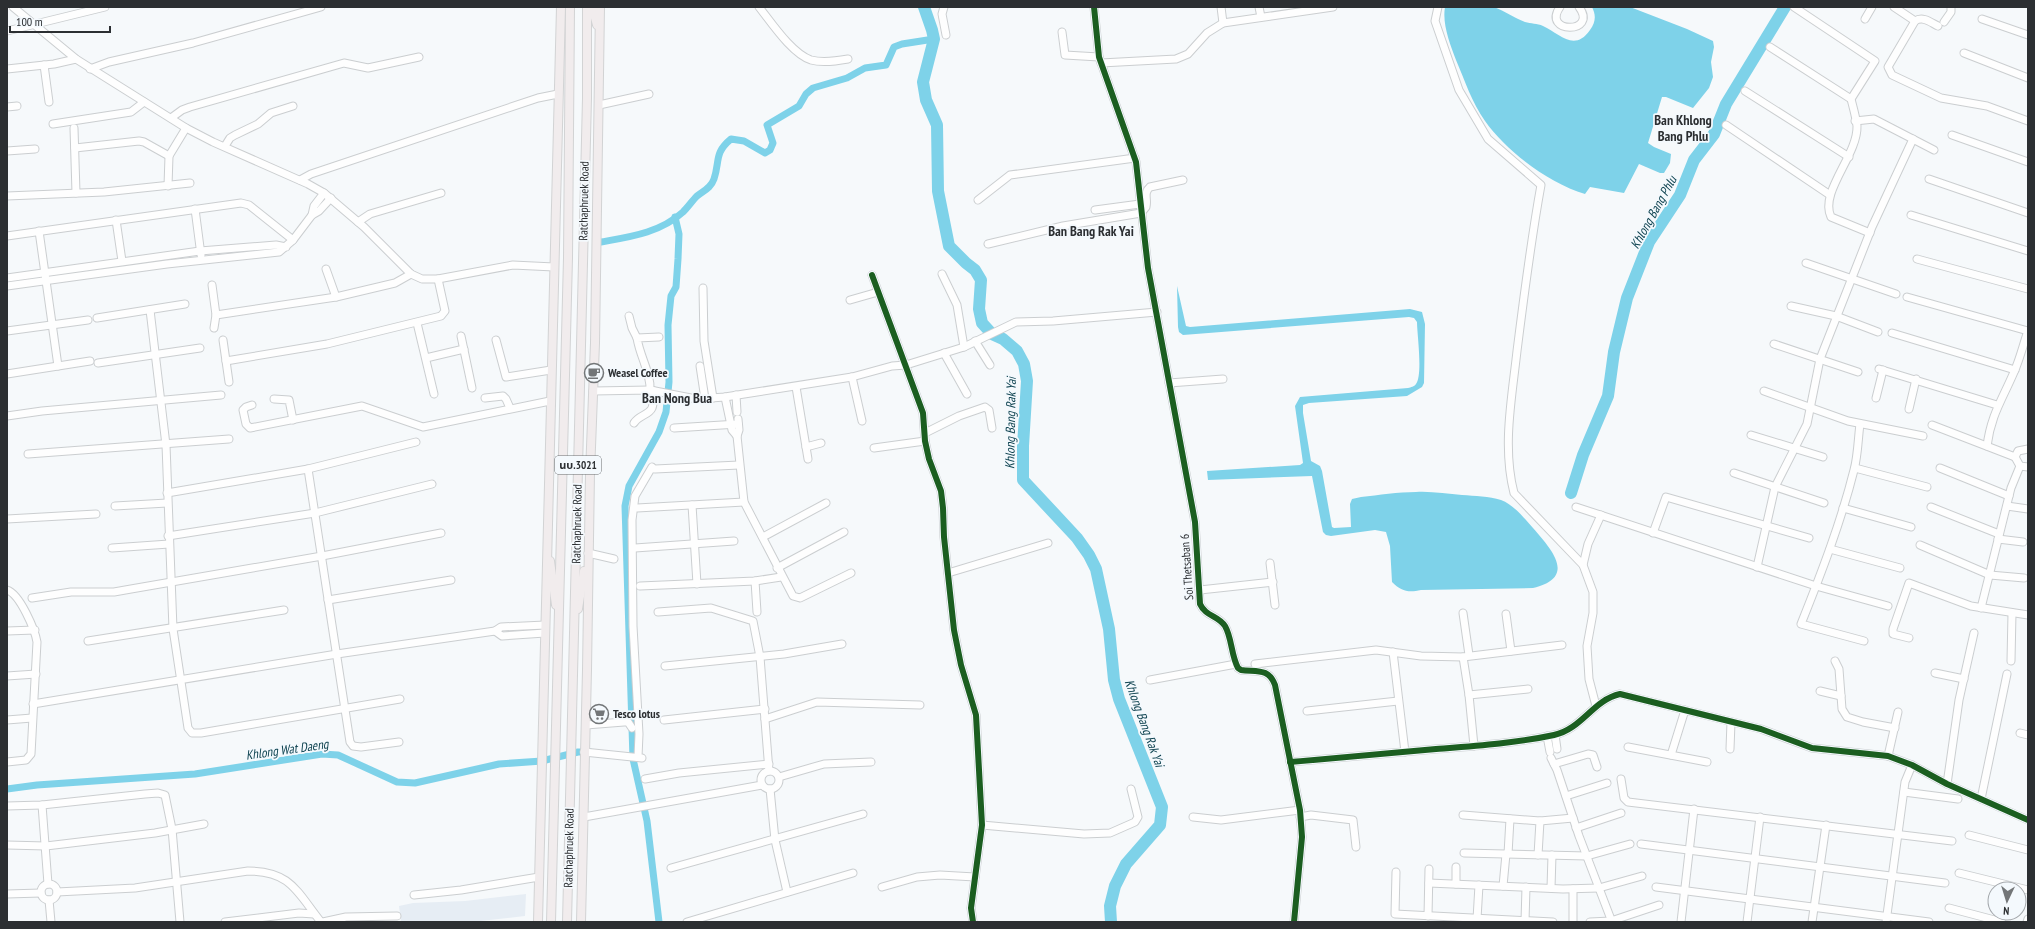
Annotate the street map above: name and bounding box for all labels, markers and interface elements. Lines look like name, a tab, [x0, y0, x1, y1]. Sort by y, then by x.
scale bar	[10, 8, 110, 34]
text: 100 m	[16, 14, 43, 29]
district label: Ban Khlong Bang Phlu	[1654, 111, 1712, 145]
street label: Ratchaphruek Road	[575, 161, 592, 241]
water label: Khlong Bang Phlu	[1626, 172, 1681, 252]
district label: Ban Bang Rak Yai	[1048, 222, 1134, 240]
cafe icon: Weasel Coffee	[583, 362, 605, 384]
place label: Weasel Coffee	[607, 365, 668, 380]
water label: Khlong Bang Rak Yai	[1001, 375, 1020, 469]
district label: Ban Nong Bua	[642, 389, 712, 407]
road number: นบ.3021	[555, 456, 601, 474]
street label: Ratchaphruek Road	[568, 484, 585, 564]
street label: Soi Thetsaban 6	[1177, 534, 1196, 601]
water label: Khlong Bang Rak Yai	[1121, 677, 1169, 771]
supermarket icon: Tesco lotus	[588, 703, 610, 725]
place label: Tesco lotus	[613, 706, 660, 721]
water label: Khlong Wat Daeng	[245, 735, 331, 764]
street label: Ratchaphruek Road	[560, 808, 577, 888]
north arrow	[1987, 881, 2027, 921]
text: N	[2003, 904, 2010, 918]

